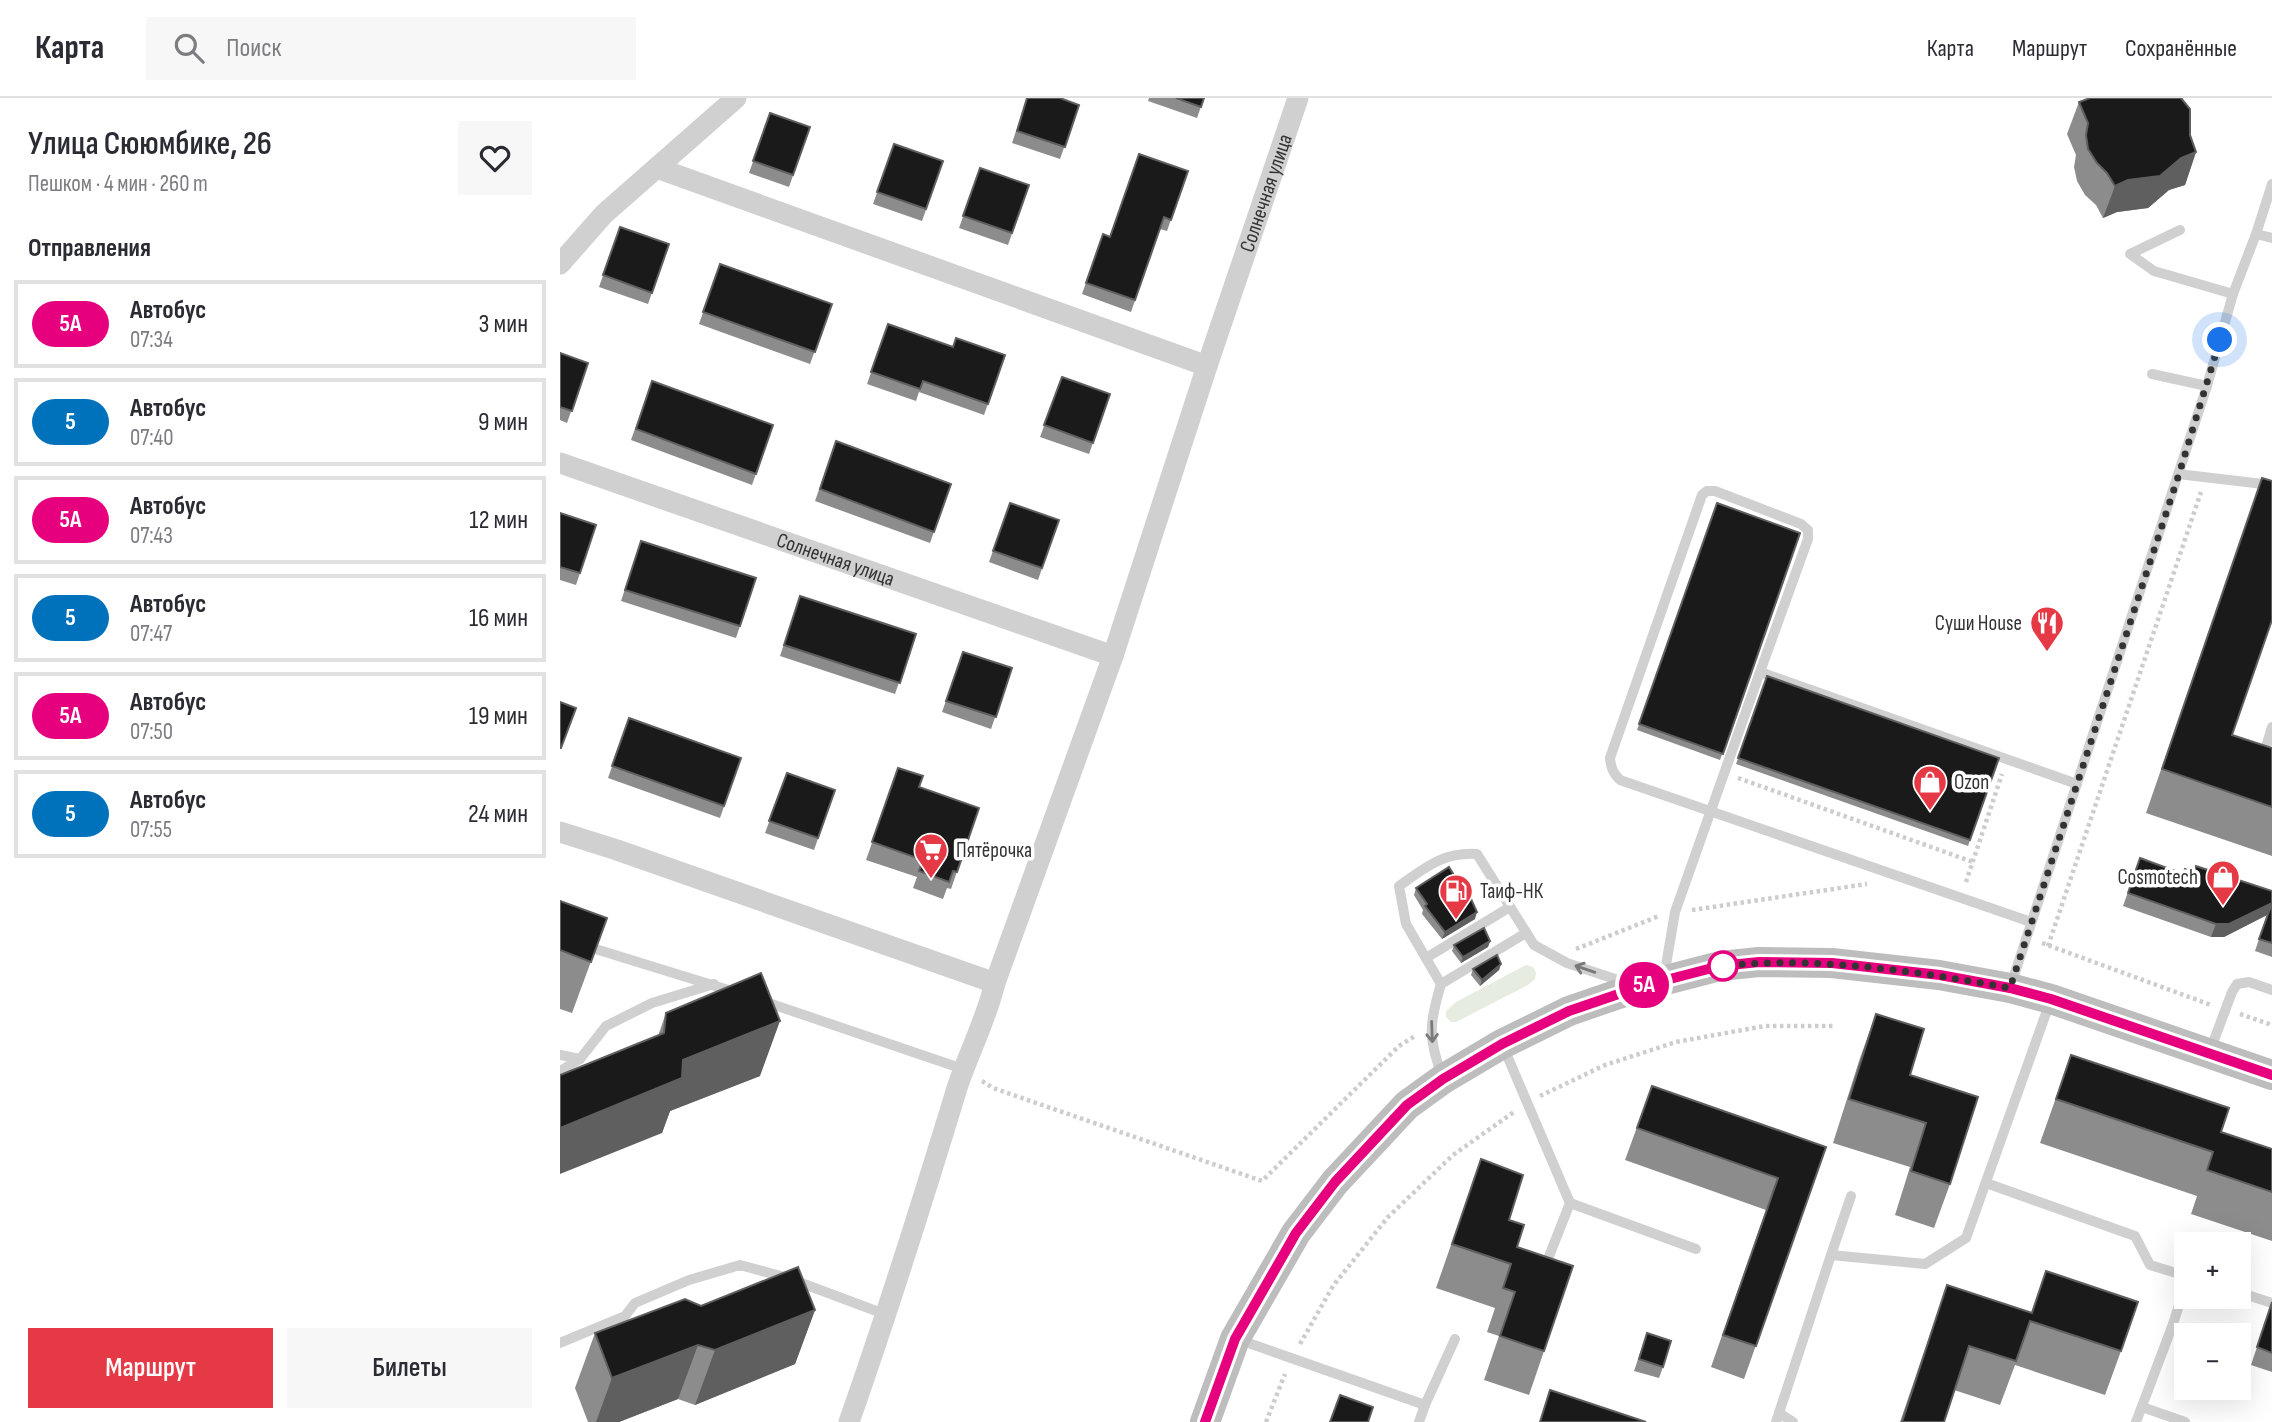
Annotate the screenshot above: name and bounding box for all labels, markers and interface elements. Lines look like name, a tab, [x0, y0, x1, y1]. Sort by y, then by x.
search box	[146, 17, 636, 80]
text: Карта	[35, 28, 104, 68]
icon: search	[170, 29, 208, 67]
text: Поиск	[226, 33, 281, 64]
text: Карта	[1927, 34, 1974, 63]
text: Маршрут	[2012, 34, 2087, 63]
text: Сохранённые	[2125, 34, 2237, 63]
button: heart	[458, 121, 532, 195]
text: Улица Сююмбике, 26	[28, 124, 272, 164]
street label: Солнечная улица	[1234, 131, 1297, 255]
text: Пешком · 4 мин · 260 m	[28, 170, 208, 198]
text: Отправления	[28, 233, 151, 264]
text: Автобус	[130, 295, 206, 326]
text: 5А	[60, 309, 81, 338]
text: 3 мин	[479, 309, 528, 340]
your location	[2202, 322, 2237, 357]
text: 07:34	[130, 326, 173, 354]
text: Автобус	[130, 393, 206, 424]
text: 5	[65, 407, 76, 436]
text: 9 мин	[478, 407, 528, 438]
text: 07:40	[130, 424, 173, 452]
text: Автобус	[130, 491, 206, 522]
text: 5А	[60, 505, 81, 534]
text: 12 мин	[469, 505, 528, 536]
text: 07:43	[130, 522, 173, 550]
street label: Солнечная улица	[773, 527, 898, 591]
text: Автобус	[130, 589, 206, 620]
text: 5	[65, 603, 76, 632]
text: 16 мин	[469, 603, 528, 634]
restaurant icon: Суши House	[2028, 604, 2066, 653]
place label: Суши House	[1935, 611, 2022, 636]
text: 07:47	[130, 620, 172, 648]
text: Автобус	[130, 687, 206, 718]
text: 5А	[60, 701, 81, 730]
text: 19 мин	[469, 701, 528, 732]
text: 07:50	[130, 718, 173, 746]
shop icon: Ozon	[1911, 763, 1949, 812]
place label: Ozon	[1954, 770, 1989, 795]
text: Автобус	[130, 785, 206, 816]
text: 5	[65, 799, 76, 828]
text: 24 мин	[468, 799, 528, 830]
text: 07:55	[130, 816, 172, 844]
supermarket icon: Пятёрочка	[912, 831, 950, 880]
place label: Пятёрочка	[956, 838, 1032, 863]
shop icon: Cosmotech	[2204, 858, 2242, 907]
place label: Cosmotech	[2117, 865, 2198, 890]
fuel station icon: Таиф-НК	[1437, 872, 1475, 921]
place label: Таиф-НК	[1480, 879, 1544, 904]
unlabelled marker	[1708, 951, 1738, 981]
one-way arrow	[1574, 962, 1596, 975]
line badge: 5А	[1612, 962, 1676, 1008]
text: 5А	[1633, 970, 1655, 999]
one-way arrow	[1425, 1020, 1438, 1043]
map controls	[2174, 1232, 2251, 1400]
button: +	[2174, 1232, 2251, 1309]
button: −	[2174, 1323, 2251, 1400]
button: Маршрут	[28, 1328, 273, 1408]
button: Билеты	[287, 1328, 532, 1408]

